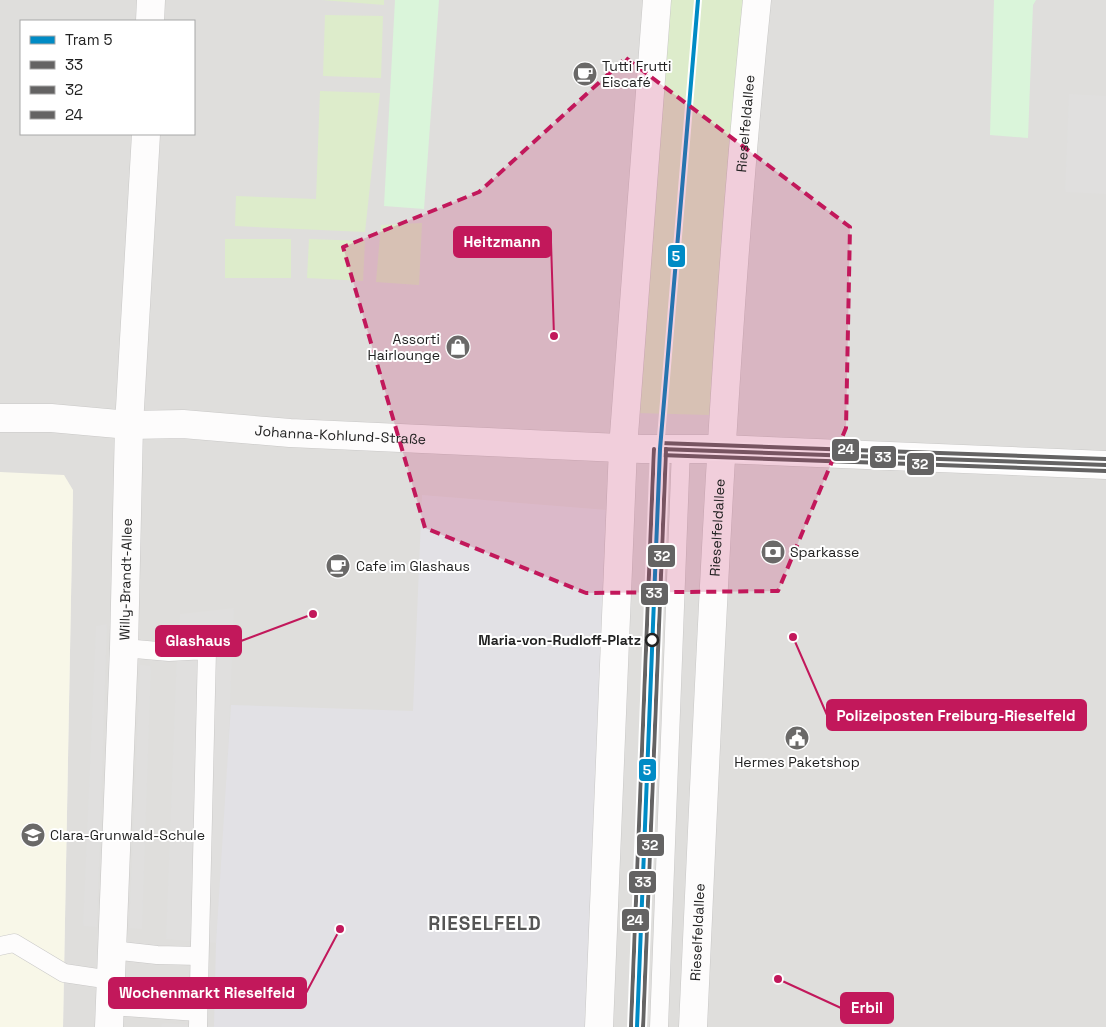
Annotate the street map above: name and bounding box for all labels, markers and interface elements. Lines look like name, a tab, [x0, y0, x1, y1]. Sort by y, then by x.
legend	[20, 20, 195, 135]
text: Tram 5	[65, 30, 112, 49]
text: 33	[65, 55, 83, 74]
place label: Tutti Frutti Eiscafé	[602, 57, 671, 91]
cafe icon: Tutti Frutti Eiscafé	[572, 61, 598, 87]
street label: Rieselfeldallee	[732, 74, 759, 173]
text: 32	[65, 80, 83, 99]
text: 24	[65, 105, 83, 124]
callout: Heitzmann	[454, 227, 551, 257]
text: Heitzmann	[463, 232, 541, 251]
line badge: 5	[667, 244, 686, 268]
text: 5	[672, 247, 680, 265]
place label: Assorti Hairlounge	[368, 330, 440, 364]
shop icon: Assorti Hairlounge	[445, 334, 471, 360]
street label: Johanna-Kohlund-Straße	[254, 421, 426, 448]
line badge: 24	[831, 438, 860, 462]
text: 24	[838, 440, 855, 458]
line badge: 33	[869, 445, 897, 469]
text: 33	[874, 448, 892, 466]
line badge: 32	[906, 452, 935, 476]
text: 32	[912, 455, 928, 473]
street label: Rieselfeldallee	[705, 478, 729, 577]
street label: Willy-Brandt-Allee	[115, 518, 136, 641]
bank icon: Sparkasse	[760, 539, 786, 565]
place label: Sparkasse	[790, 543, 859, 561]
line badge: 32	[647, 544, 676, 568]
text: 32	[654, 547, 670, 565]
cafe icon: Cafe im Glashaus	[325, 553, 351, 579]
place label: Cafe im Glashaus	[356, 557, 470, 575]
line badge: 33	[640, 582, 669, 606]
text: 33	[645, 584, 663, 602]
callout: Glashaus	[156, 626, 241, 656]
text: Glashaus	[165, 631, 231, 650]
place label: Maria-von-Rudloff-Platz	[478, 631, 641, 649]
marker: Maria-von-Rudloff-Platz	[645, 633, 659, 647]
callout: Polizeiposten Freiburg-Rieselfeld	[827, 700, 1086, 730]
text: Polizeiposten Freiburg-Rieselfeld	[836, 706, 1076, 725]
public building icon: Hermes Paketshop	[784, 725, 810, 751]
place label: Hermes Paketshop	[734, 753, 860, 771]
line badge: 5	[638, 758, 657, 782]
text: 5	[643, 761, 651, 779]
school or university icon: Clara-Grunwald-Schule	[20, 822, 46, 848]
place label: Clara-Grunwald-Schule	[50, 826, 205, 844]
line badge: 32	[636, 833, 665, 857]
text: 32	[642, 836, 658, 854]
line badge: 33	[628, 870, 657, 894]
text: 33	[634, 873, 652, 891]
street label: Rieselfeldallee	[686, 883, 709, 981]
line badge: 24	[621, 908, 650, 932]
district label: RIESELFELD	[428, 911, 542, 936]
text: 24	[627, 911, 644, 929]
callout: Wochenmarkt Rieselfeld	[109, 978, 306, 1008]
text: Wochenmarkt Rieselfeld	[119, 983, 295, 1002]
callout: Erbil	[841, 993, 893, 1023]
text: Erbil	[851, 998, 883, 1017]

